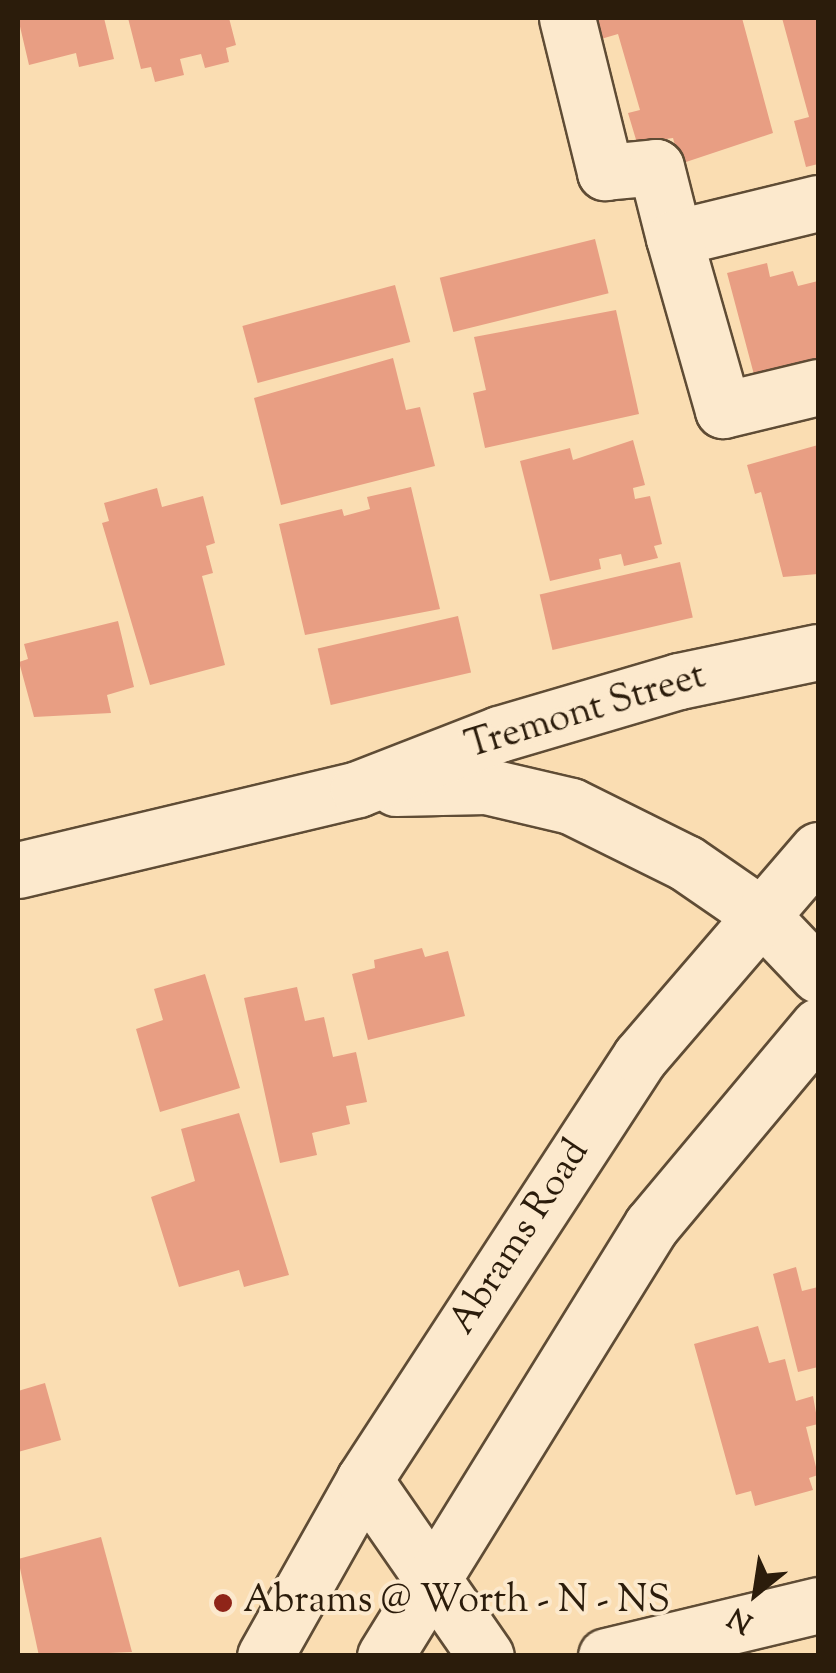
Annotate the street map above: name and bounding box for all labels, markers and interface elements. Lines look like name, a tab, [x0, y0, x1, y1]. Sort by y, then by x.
street label: Tremont Street	[461, 655, 711, 771]
street label: Abrams Road	[441, 1132, 601, 1344]
north arrow	[706, 1543, 806, 1643]
place label: Abrams @ Worth - N - NS	[243, 1580, 670, 1626]
marker: Abrams @ Worth - N - NS	[212, 1592, 234, 1614]
text: N	[721, 1596, 761, 1642]

